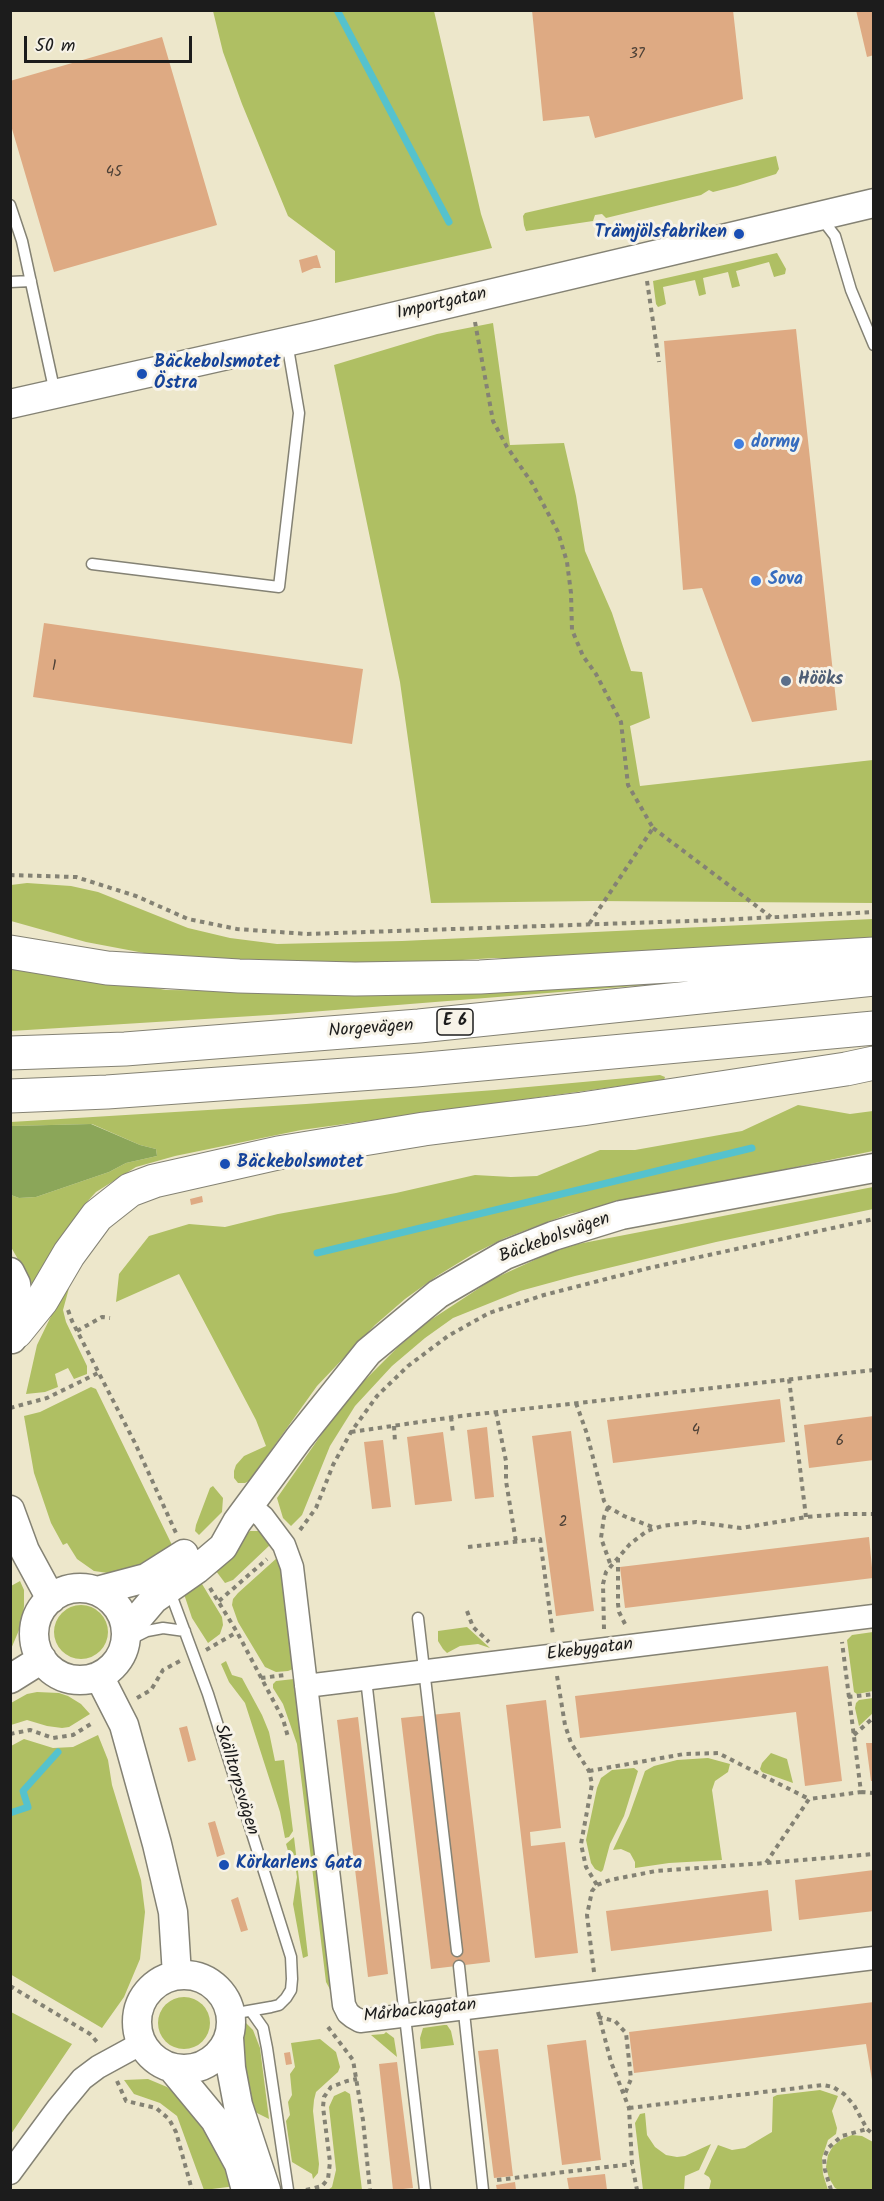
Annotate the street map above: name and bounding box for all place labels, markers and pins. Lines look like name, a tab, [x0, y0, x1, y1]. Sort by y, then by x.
place label: Trämjölsfabriken	[595, 223, 727, 245]
marker: Trämjölsfabriken	[732, 227, 746, 241]
place label: Bäckebolsmotet Östra	[154, 353, 281, 395]
marker: Bäckebolsmotet Östra	[135, 367, 149, 381]
place label: dormy	[751, 433, 800, 455]
marker: dormy	[732, 437, 746, 451]
place label: Sova	[768, 570, 803, 592]
marker: Sova	[749, 574, 763, 588]
place label: Hööks	[798, 670, 843, 692]
marker: Hööks	[779, 674, 793, 688]
place label: Bäckebolsmotet	[237, 1153, 364, 1175]
marker: Bäckebolsmotet	[218, 1157, 232, 1171]
place label: Körkarlens Gata	[236, 1854, 362, 1876]
marker: Körkarlens Gata	[217, 1858, 231, 1872]

